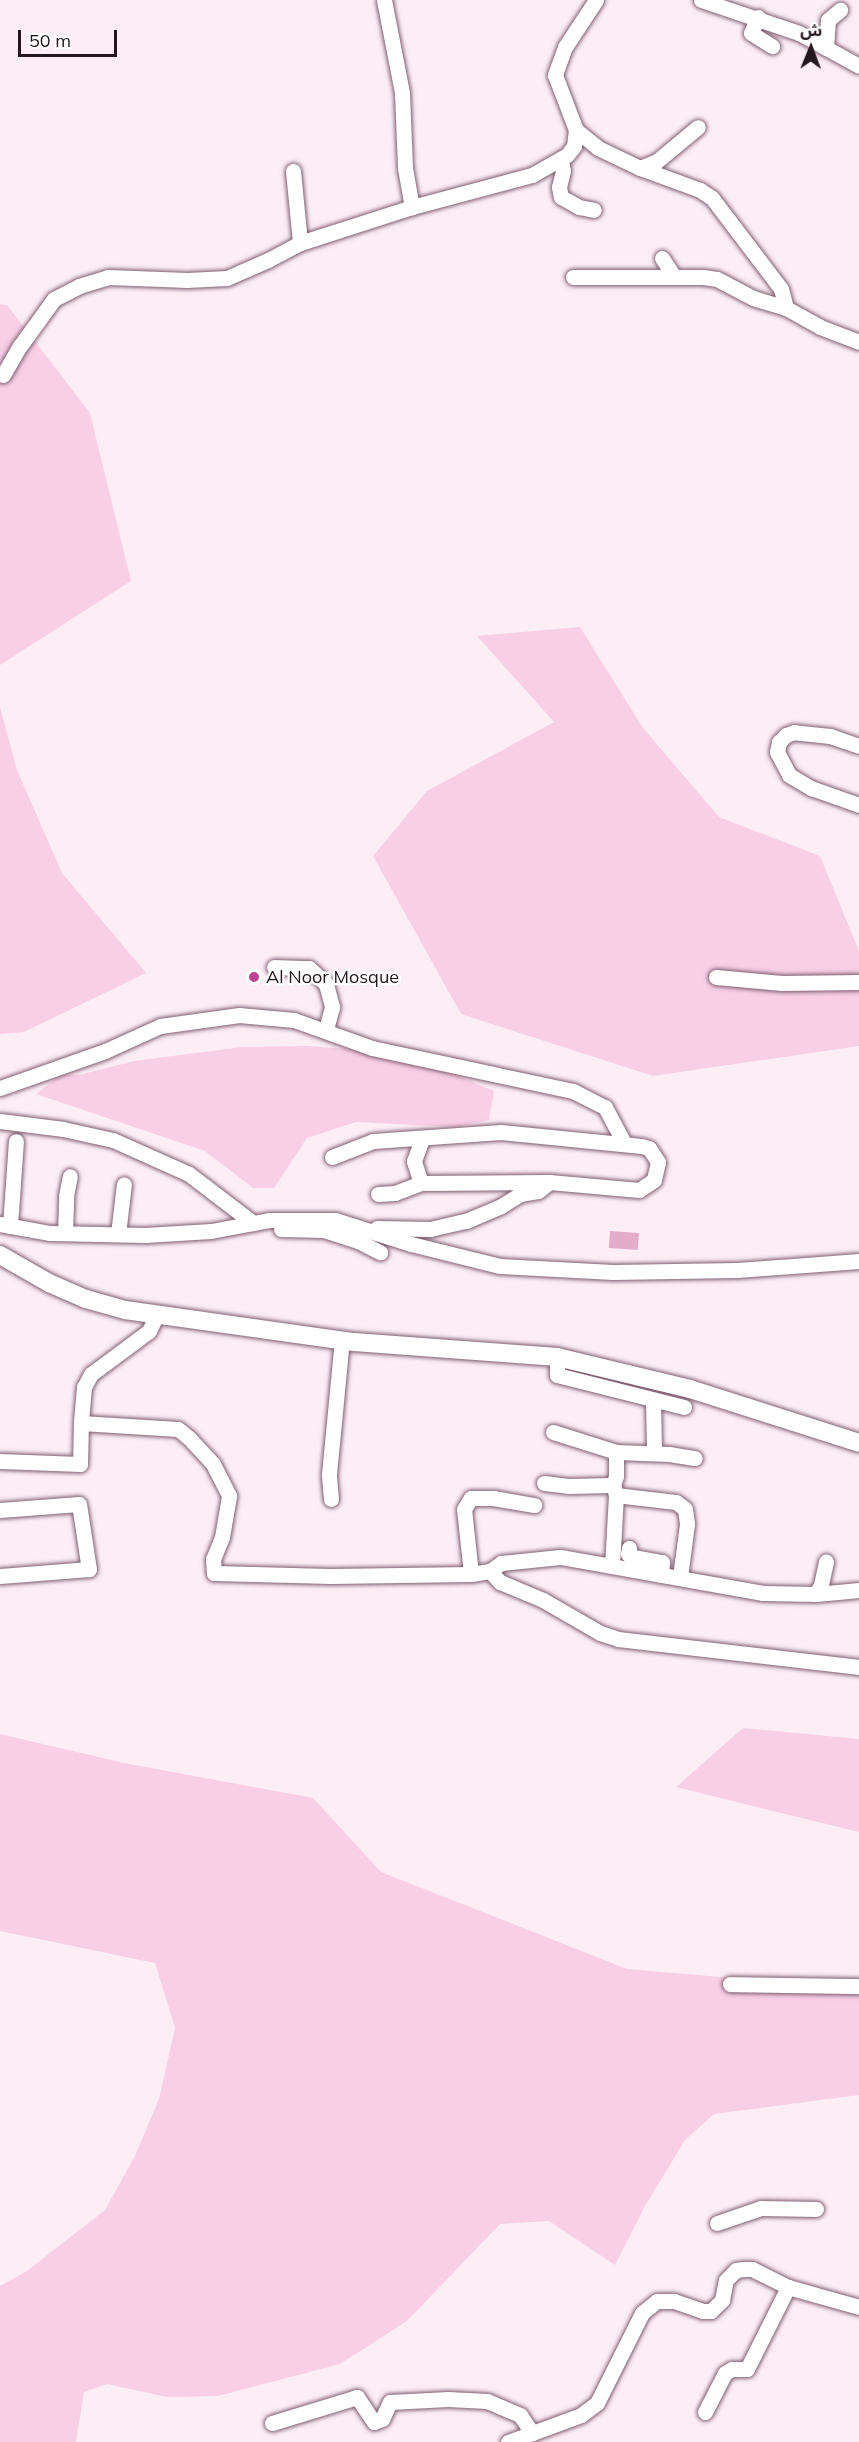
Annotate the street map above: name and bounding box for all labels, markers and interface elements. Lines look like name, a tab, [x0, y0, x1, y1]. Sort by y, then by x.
scale bar	[21, 18, 120, 56]
north arrow	[781, 18, 841, 78]
text: ش	[800, 20, 822, 40]
text: 50 m	[29, 29, 71, 52]
place label: Al Noor Mosque	[266, 966, 399, 988]
marker: Al Noor Mosque	[247, 970, 261, 984]

